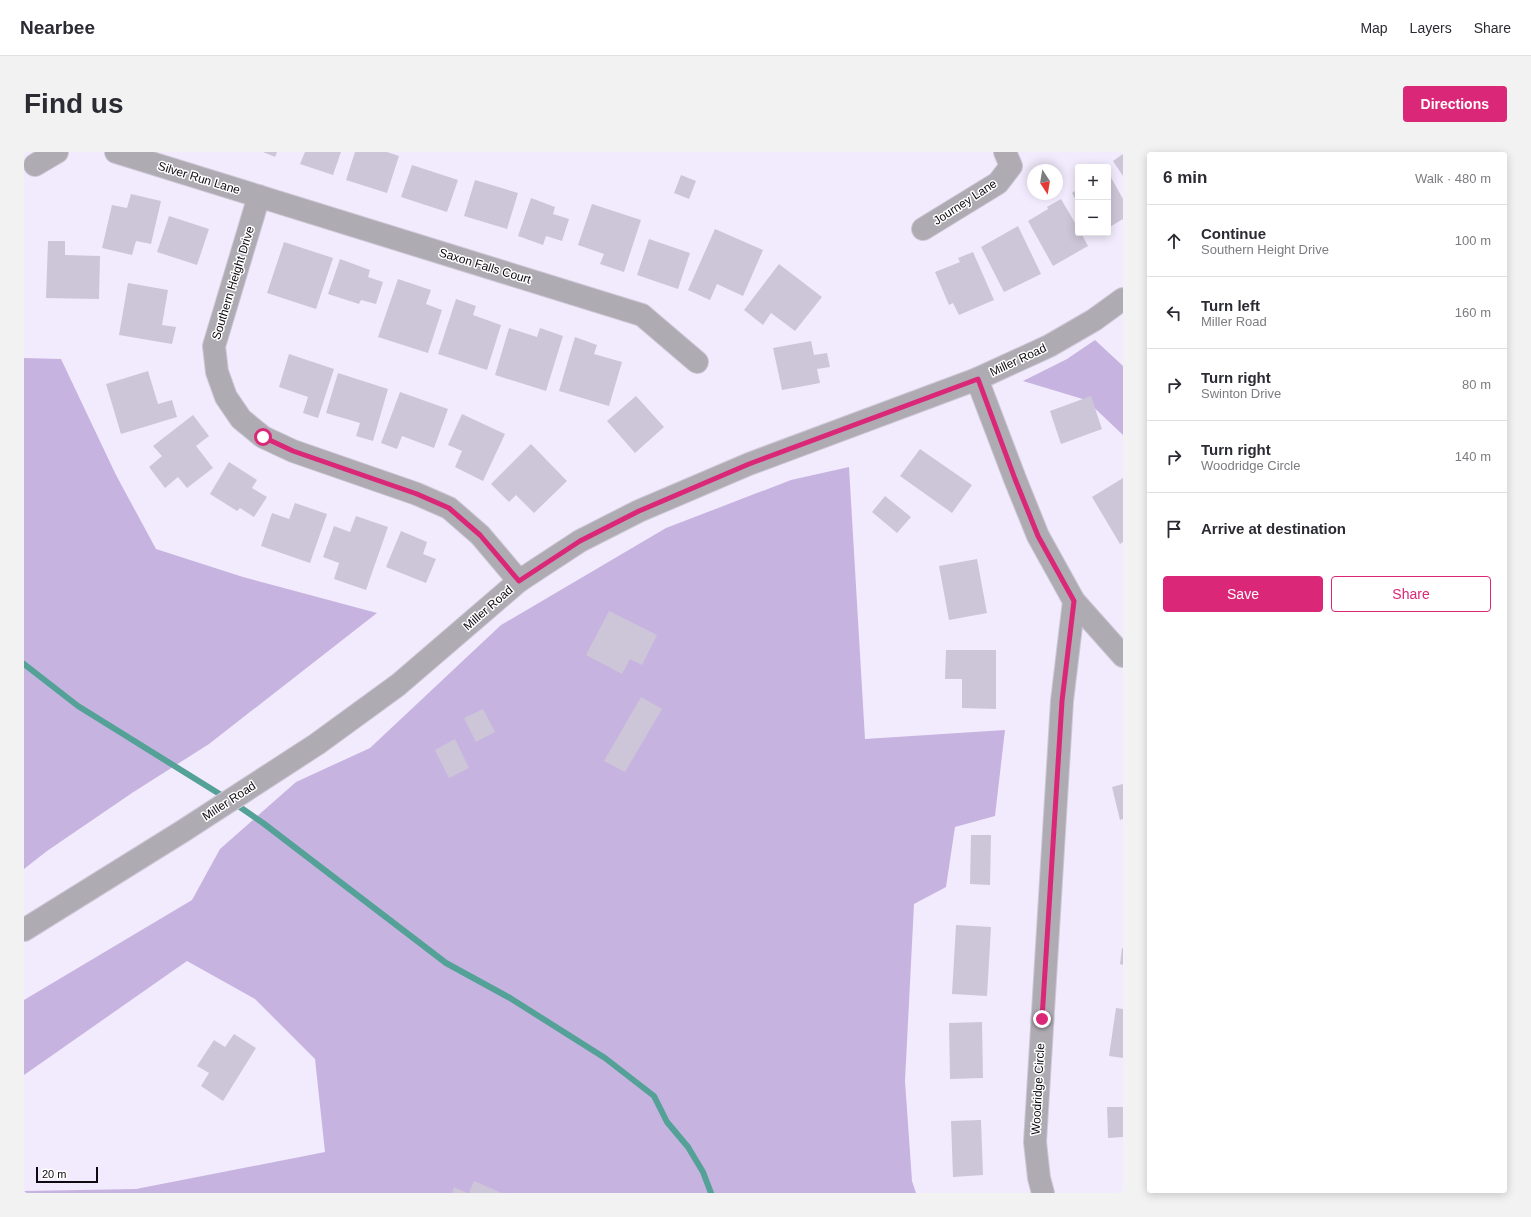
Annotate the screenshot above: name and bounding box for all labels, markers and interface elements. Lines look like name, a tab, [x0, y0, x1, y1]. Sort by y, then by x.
text: Nearbee	[20, 17, 95, 38]
text: Map	[1360, 20, 1388, 36]
text: Layers	[1410, 20, 1452, 36]
text: Share	[1474, 20, 1511, 36]
button: Directions	[1403, 86, 1507, 122]
text: Find us	[24, 88, 124, 119]
street label: Silver Run Lane	[156, 159, 242, 197]
north arrow	[1027, 164, 1063, 200]
map controls	[1075, 164, 1111, 236]
button: +	[1075, 164, 1111, 200]
text: 6 min	[1163, 168, 1207, 187]
text: Walk · 480 m	[1415, 171, 1491, 186]
street label: Journey Lane	[931, 176, 1000, 228]
button: −	[1075, 200, 1111, 236]
street label: Southern Height Drive	[209, 224, 257, 341]
text: Continue	[1201, 225, 1266, 242]
icon: ahead	[1163, 230, 1185, 252]
text: 100 m	[1455, 233, 1491, 248]
text: Southern Height Drive	[1201, 242, 1329, 257]
street label: Saxon Falls Court	[437, 245, 533, 287]
text: Turn left	[1201, 297, 1260, 314]
icon: left	[1163, 302, 1185, 324]
text: 160 m	[1455, 305, 1491, 320]
text: Miller Road	[1201, 314, 1267, 329]
street label: Miller Road	[988, 341, 1048, 379]
text: Turn right	[1201, 369, 1271, 386]
icon: right	[1163, 374, 1185, 396]
text: 80 m	[1462, 377, 1491, 392]
text: Swinton Drive	[1201, 386, 1281, 401]
route start	[254, 428, 272, 446]
text: Turn right	[1201, 441, 1271, 458]
icon: right	[1163, 446, 1185, 468]
text: 140 m	[1455, 449, 1491, 464]
text: Woodridge Circle	[1201, 458, 1300, 473]
icon: arrive	[1163, 518, 1185, 540]
text: Arrive at destination	[1201, 520, 1346, 537]
button: Save	[1163, 576, 1323, 612]
button: Share	[1331, 576, 1491, 612]
street label: Miller Road	[461, 583, 515, 633]
street label: Miller Road	[200, 779, 258, 823]
route end	[1033, 1010, 1051, 1028]
street label: Woodridge Circle	[1029, 1042, 1047, 1135]
scale bar	[36, 1165, 98, 1184]
text: 20 m	[42, 1168, 66, 1180]

